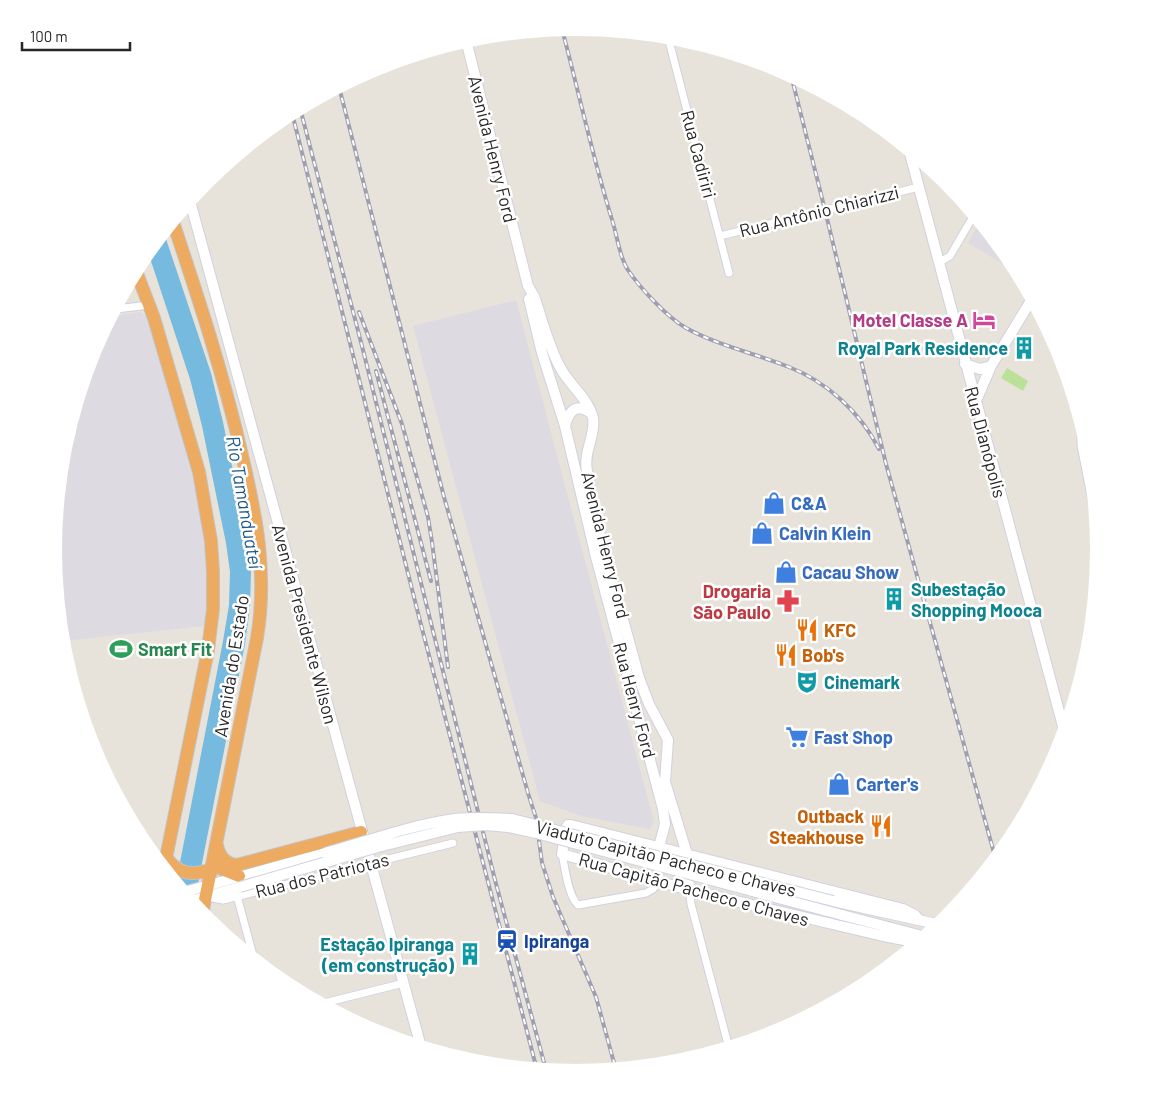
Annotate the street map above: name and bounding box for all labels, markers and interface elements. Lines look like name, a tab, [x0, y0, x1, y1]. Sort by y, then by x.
scale bar	[22, 20, 130, 52]
text: 100 m	[30, 27, 68, 45]
street label: Avenida Henry Ford	[464, 73, 522, 225]
street label: Rua Cadiriri	[677, 108, 721, 200]
street label: Rua Antônio Chiarizzi	[737, 181, 901, 241]
hotel icon: Motel Classe A	[971, 307, 997, 333]
place label: Motel Classe A	[853, 309, 968, 331]
building icon: Royal Park Residence	[1011, 335, 1037, 361]
place label: Royal Park Residence	[838, 337, 1008, 359]
street label: Rua Dianópolis	[961, 384, 1011, 500]
water label: Rio Tamanduateí	[222, 434, 268, 571]
street label: Avenida Henry Ford	[577, 469, 635, 621]
shop icon: C&A	[761, 490, 787, 516]
place label: C&A	[791, 492, 827, 514]
shop icon: Calvin Klein	[749, 520, 775, 546]
street label: Avenida Presidente Wilson	[268, 522, 342, 726]
place label: Calvin Klein	[779, 522, 871, 544]
shop icon: Cacau Show	[773, 559, 799, 585]
place label: Cacau Show	[802, 561, 899, 583]
place label: Subestação Shopping Mooca	[911, 578, 1042, 621]
place label: Drogaria São Paulo	[693, 580, 771, 623]
building icon: Subestação Shopping Mooca	[881, 586, 907, 612]
pharmacy icon: Drogaria São Paulo	[775, 588, 801, 614]
street label: Avenida do Estado	[209, 593, 253, 739]
restaurant icon: KFC	[794, 617, 820, 643]
place label: KFC	[824, 619, 856, 641]
sports icon: Smart Fit	[108, 636, 134, 662]
place label: Smart Fit	[138, 638, 212, 660]
street label: Rua Henry Ford	[609, 640, 661, 760]
restaurant icon: Bob's	[773, 642, 799, 668]
place label: Bob's	[802, 644, 844, 666]
theatre icon: Cinemark	[794, 669, 820, 695]
place label: Cinemark	[824, 671, 901, 693]
supermarket icon: Fast Shop	[784, 724, 810, 750]
place label: Fast Shop	[814, 726, 893, 748]
shop icon: Carter's	[826, 771, 852, 797]
place label: Carter's	[856, 773, 919, 795]
place label: Outback Steakhouse	[769, 805, 864, 848]
restaurant icon: Outback Steakhouse	[868, 813, 894, 839]
street label: Viaduto Capitão Pacheco e Chaves	[534, 815, 798, 901]
street label: Rua dos Patriotas	[253, 848, 391, 902]
street label: Rua Capitão Pacheco e Chaves	[577, 848, 811, 930]
station icon: Ipiranga	[494, 928, 520, 954]
place label: Ipiranga	[524, 930, 589, 952]
place label: Estação Ipiranga (em construção)	[320, 933, 455, 976]
building icon: Estação Ipiranga (em construção)	[457, 941, 483, 967]

